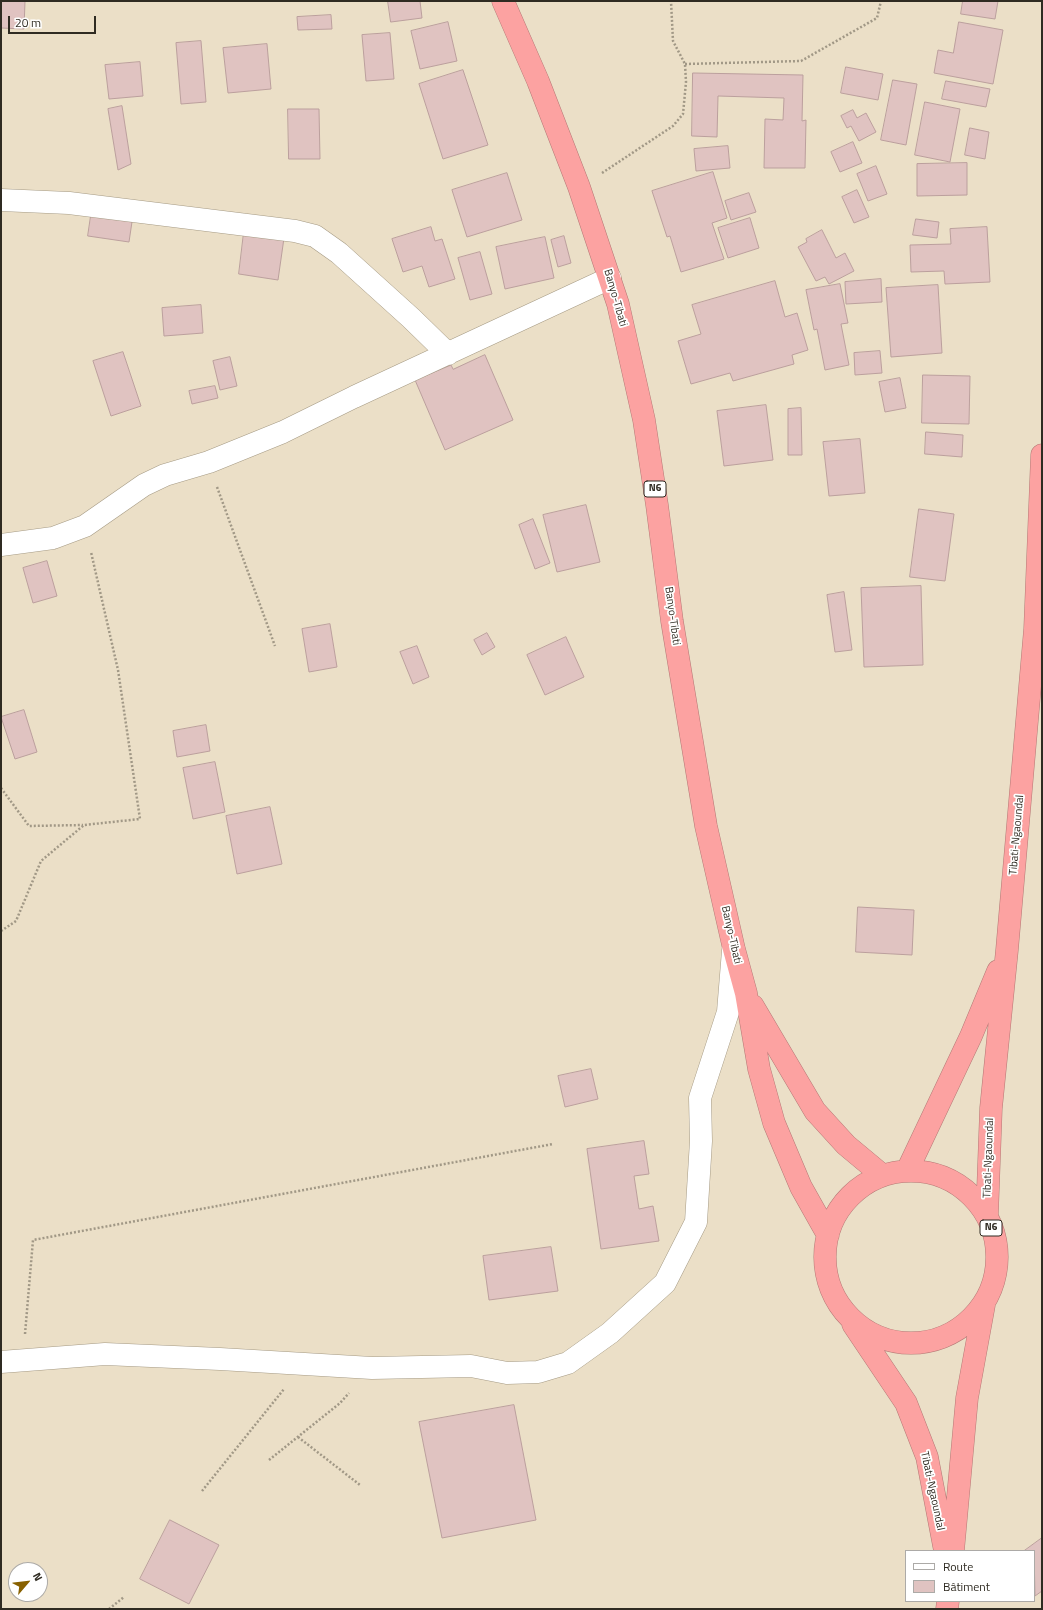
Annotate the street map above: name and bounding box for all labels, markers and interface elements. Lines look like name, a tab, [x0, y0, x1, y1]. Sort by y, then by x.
scale bar	[10, 8, 98, 34]
text: 20 m	[15, 13, 41, 32]
street label: Banyo-Tibati	[601, 268, 629, 328]
road number: N6	[644, 481, 666, 497]
street label: Banyo-Tibati	[661, 586, 683, 646]
street label: Tibati-Ngaoundal	[1007, 794, 1027, 876]
street label: Banyo-Tibati	[718, 905, 744, 965]
street label: Tibati-Ngaoundal	[981, 1118, 997, 1198]
road number: N6	[980, 1220, 1002, 1236]
street label: Tibati-Ngaoundal	[917, 1450, 947, 1532]
legend	[905, 1550, 1035, 1602]
text: Route	[943, 1557, 973, 1576]
north arrow	[8, 1562, 48, 1602]
text: N	[29, 1570, 47, 1584]
text: Bâtiment	[943, 1577, 990, 1596]

